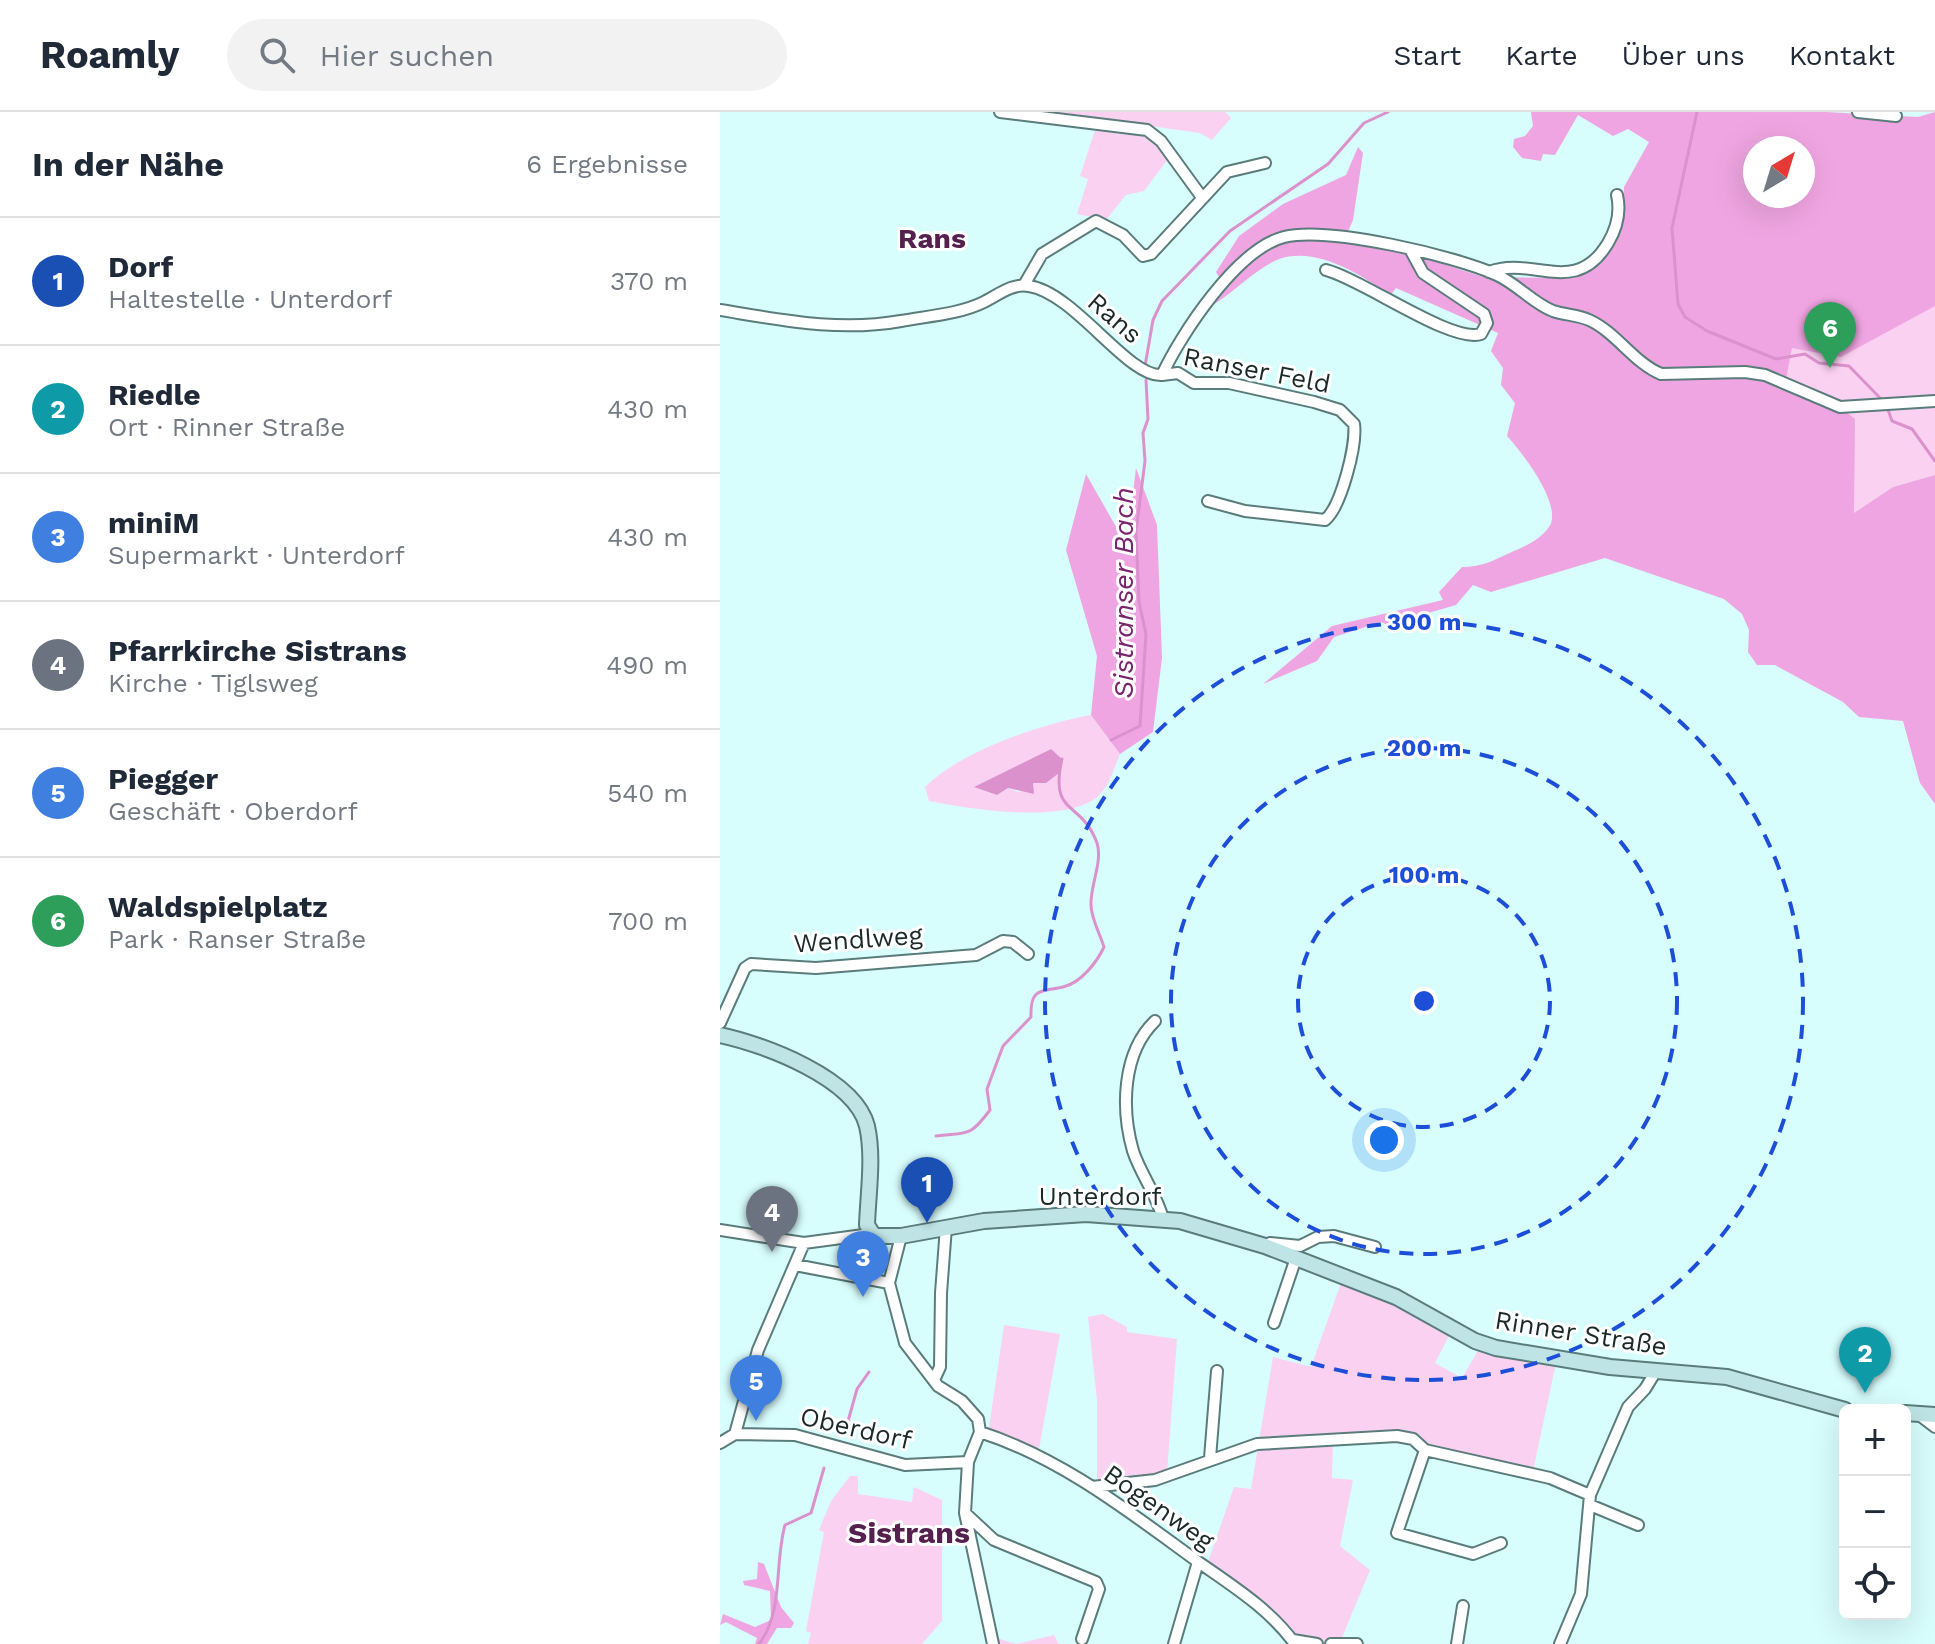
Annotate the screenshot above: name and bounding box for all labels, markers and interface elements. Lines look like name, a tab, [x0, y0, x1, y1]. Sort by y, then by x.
search box	[227, 19, 787, 91]
text: Roamly	[40, 33, 179, 77]
icon: search	[255, 33, 299, 77]
text: Hier suchen	[319, 38, 494, 73]
text: Start	[1393, 39, 1461, 72]
text: Karte	[1505, 39, 1578, 72]
text: Über uns	[1622, 39, 1745, 72]
text: Kontakt	[1789, 39, 1895, 72]
north arrow	[1743, 136, 1815, 208]
text: In der Nähe	[32, 144, 224, 184]
text: 6 Ergebnisse	[526, 149, 688, 179]
district label: Rans	[898, 222, 966, 255]
text: Dorf	[108, 249, 173, 284]
text: 1	[52, 266, 64, 296]
text: 370 m	[610, 266, 688, 296]
text: Haltestelle · Unterdorf	[108, 284, 392, 314]
street label: Rans	[1082, 286, 1148, 350]
pin: 6	[1804, 302, 1856, 368]
street label: Ranser Feld	[1181, 341, 1333, 399]
text: Riedle	[108, 377, 201, 412]
text: 2	[50, 394, 66, 424]
text: 430 m	[607, 394, 688, 424]
text: Ort · Rinner Straße	[108, 412, 345, 442]
water label: Sistranser Bach	[1107, 487, 1140, 699]
text: miniM	[108, 505, 200, 540]
text: 3	[50, 522, 66, 552]
text: 430 m	[607, 522, 688, 552]
text: Supermarkt · Unterdorf	[108, 540, 405, 570]
text: 300 m	[1387, 608, 1461, 636]
text: Pfarrkirche Sistrans	[108, 633, 407, 668]
text: 4	[50, 650, 66, 680]
text: 490 m	[606, 650, 688, 680]
text: Kirche · Tiglsweg	[108, 668, 318, 698]
text: 200 m	[1387, 734, 1461, 762]
text: Piegger	[108, 761, 218, 796]
text: 5	[50, 778, 66, 808]
text: 540 m	[607, 778, 688, 808]
text: Geschäft · Oberdorf	[108, 796, 358, 826]
text: 100 m	[1389, 861, 1459, 889]
text: Waldspielplatz	[108, 889, 328, 924]
text: 6	[50, 906, 66, 936]
text: 700 m	[608, 906, 688, 936]
street label: Wendlweg	[793, 920, 924, 958]
text: Park · Ranser Straße	[108, 924, 366, 954]
centre of rings	[1410, 987, 1438, 1015]
your location	[1364, 1120, 1404, 1160]
pin: 1	[901, 1157, 953, 1223]
street label: Unterdorf	[1038, 1181, 1162, 1211]
pin: 4	[746, 1186, 798, 1252]
pin: 3	[837, 1231, 889, 1297]
street label: Rinner Straße	[1493, 1305, 1669, 1361]
pin: 2	[1839, 1327, 1891, 1393]
pin: 5	[730, 1355, 782, 1421]
street label: Oberdorf	[797, 1401, 915, 1455]
map controls	[1839, 1404, 1911, 1620]
button: +	[1839, 1404, 1911, 1476]
street label: Bogenweg	[1098, 1458, 1220, 1556]
button: −	[1839, 1476, 1911, 1548]
district label: Sistrans	[848, 1515, 970, 1550]
button: locate	[1839, 1548, 1911, 1620]

